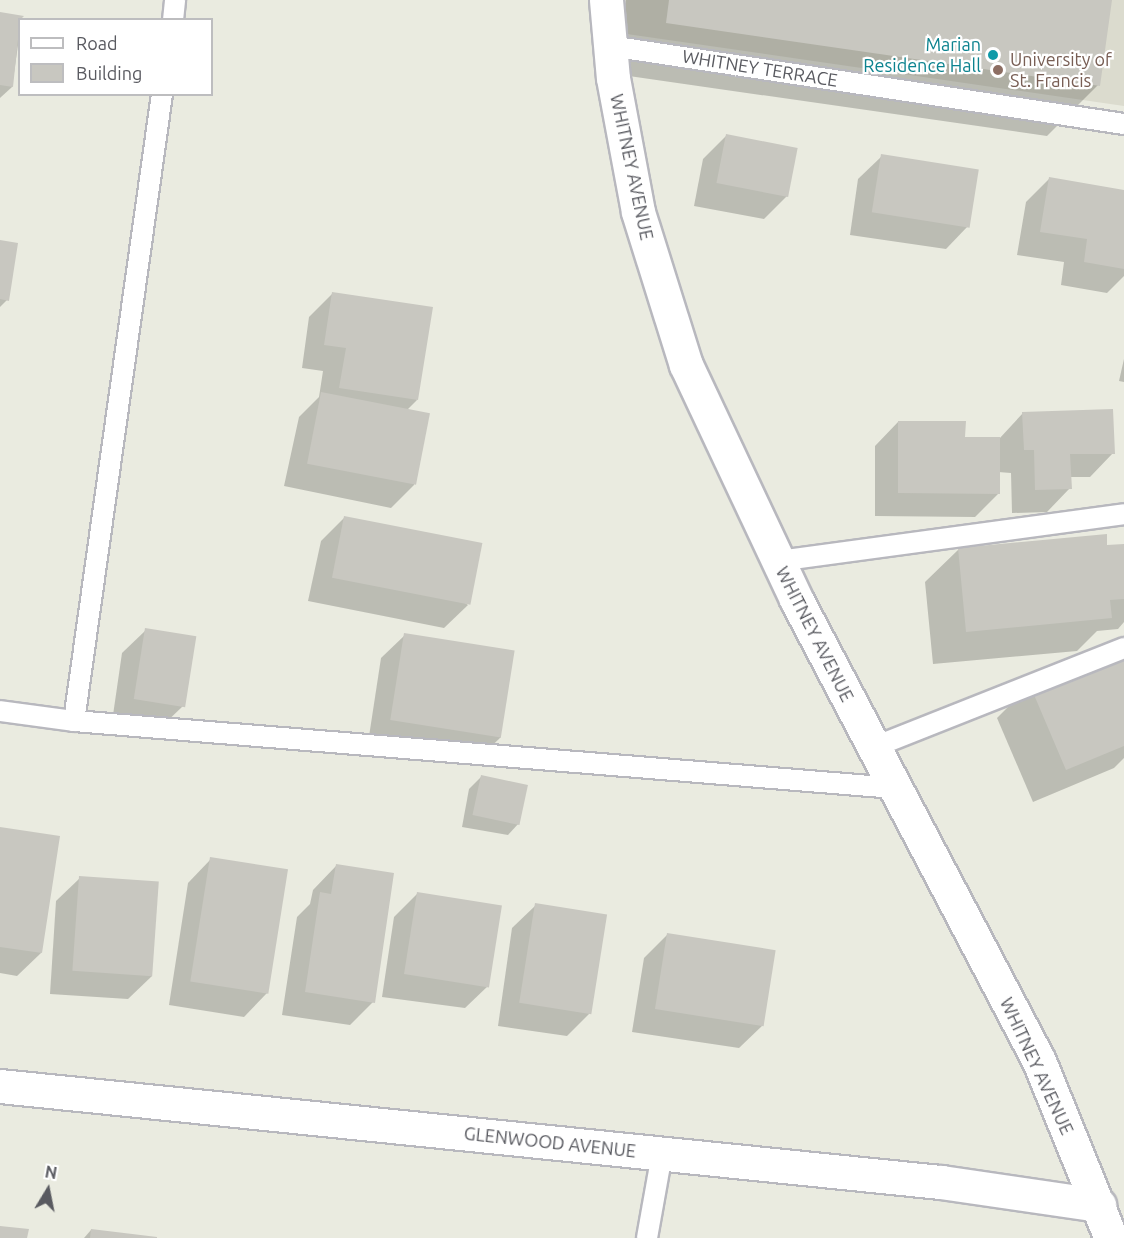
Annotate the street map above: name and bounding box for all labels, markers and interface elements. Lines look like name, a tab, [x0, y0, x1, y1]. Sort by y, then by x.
legend	[18, 18, 213, 96]
text: Road	[76, 33, 118, 53]
place label: Marian Residence Hall	[863, 34, 981, 76]
street label: WHITNEY TERRACE	[681, 45, 839, 91]
marker: Marian Residence Hall	[986, 48, 1000, 62]
place label: University of St. Francis	[1010, 49, 1112, 92]
text: Building	[76, 63, 142, 83]
marker: University of St. Francis	[991, 63, 1005, 77]
street label: WHITNEY AVENUE	[606, 92, 658, 242]
street label: WHITNEY AVENUE	[772, 563, 858, 705]
street label: WHITNEY AVENUE	[996, 994, 1078, 1138]
street label: GLENWOOD AVENUE	[463, 1122, 637, 1162]
north arrow	[18, 1160, 78, 1220]
text: N	[44, 1162, 59, 1182]

